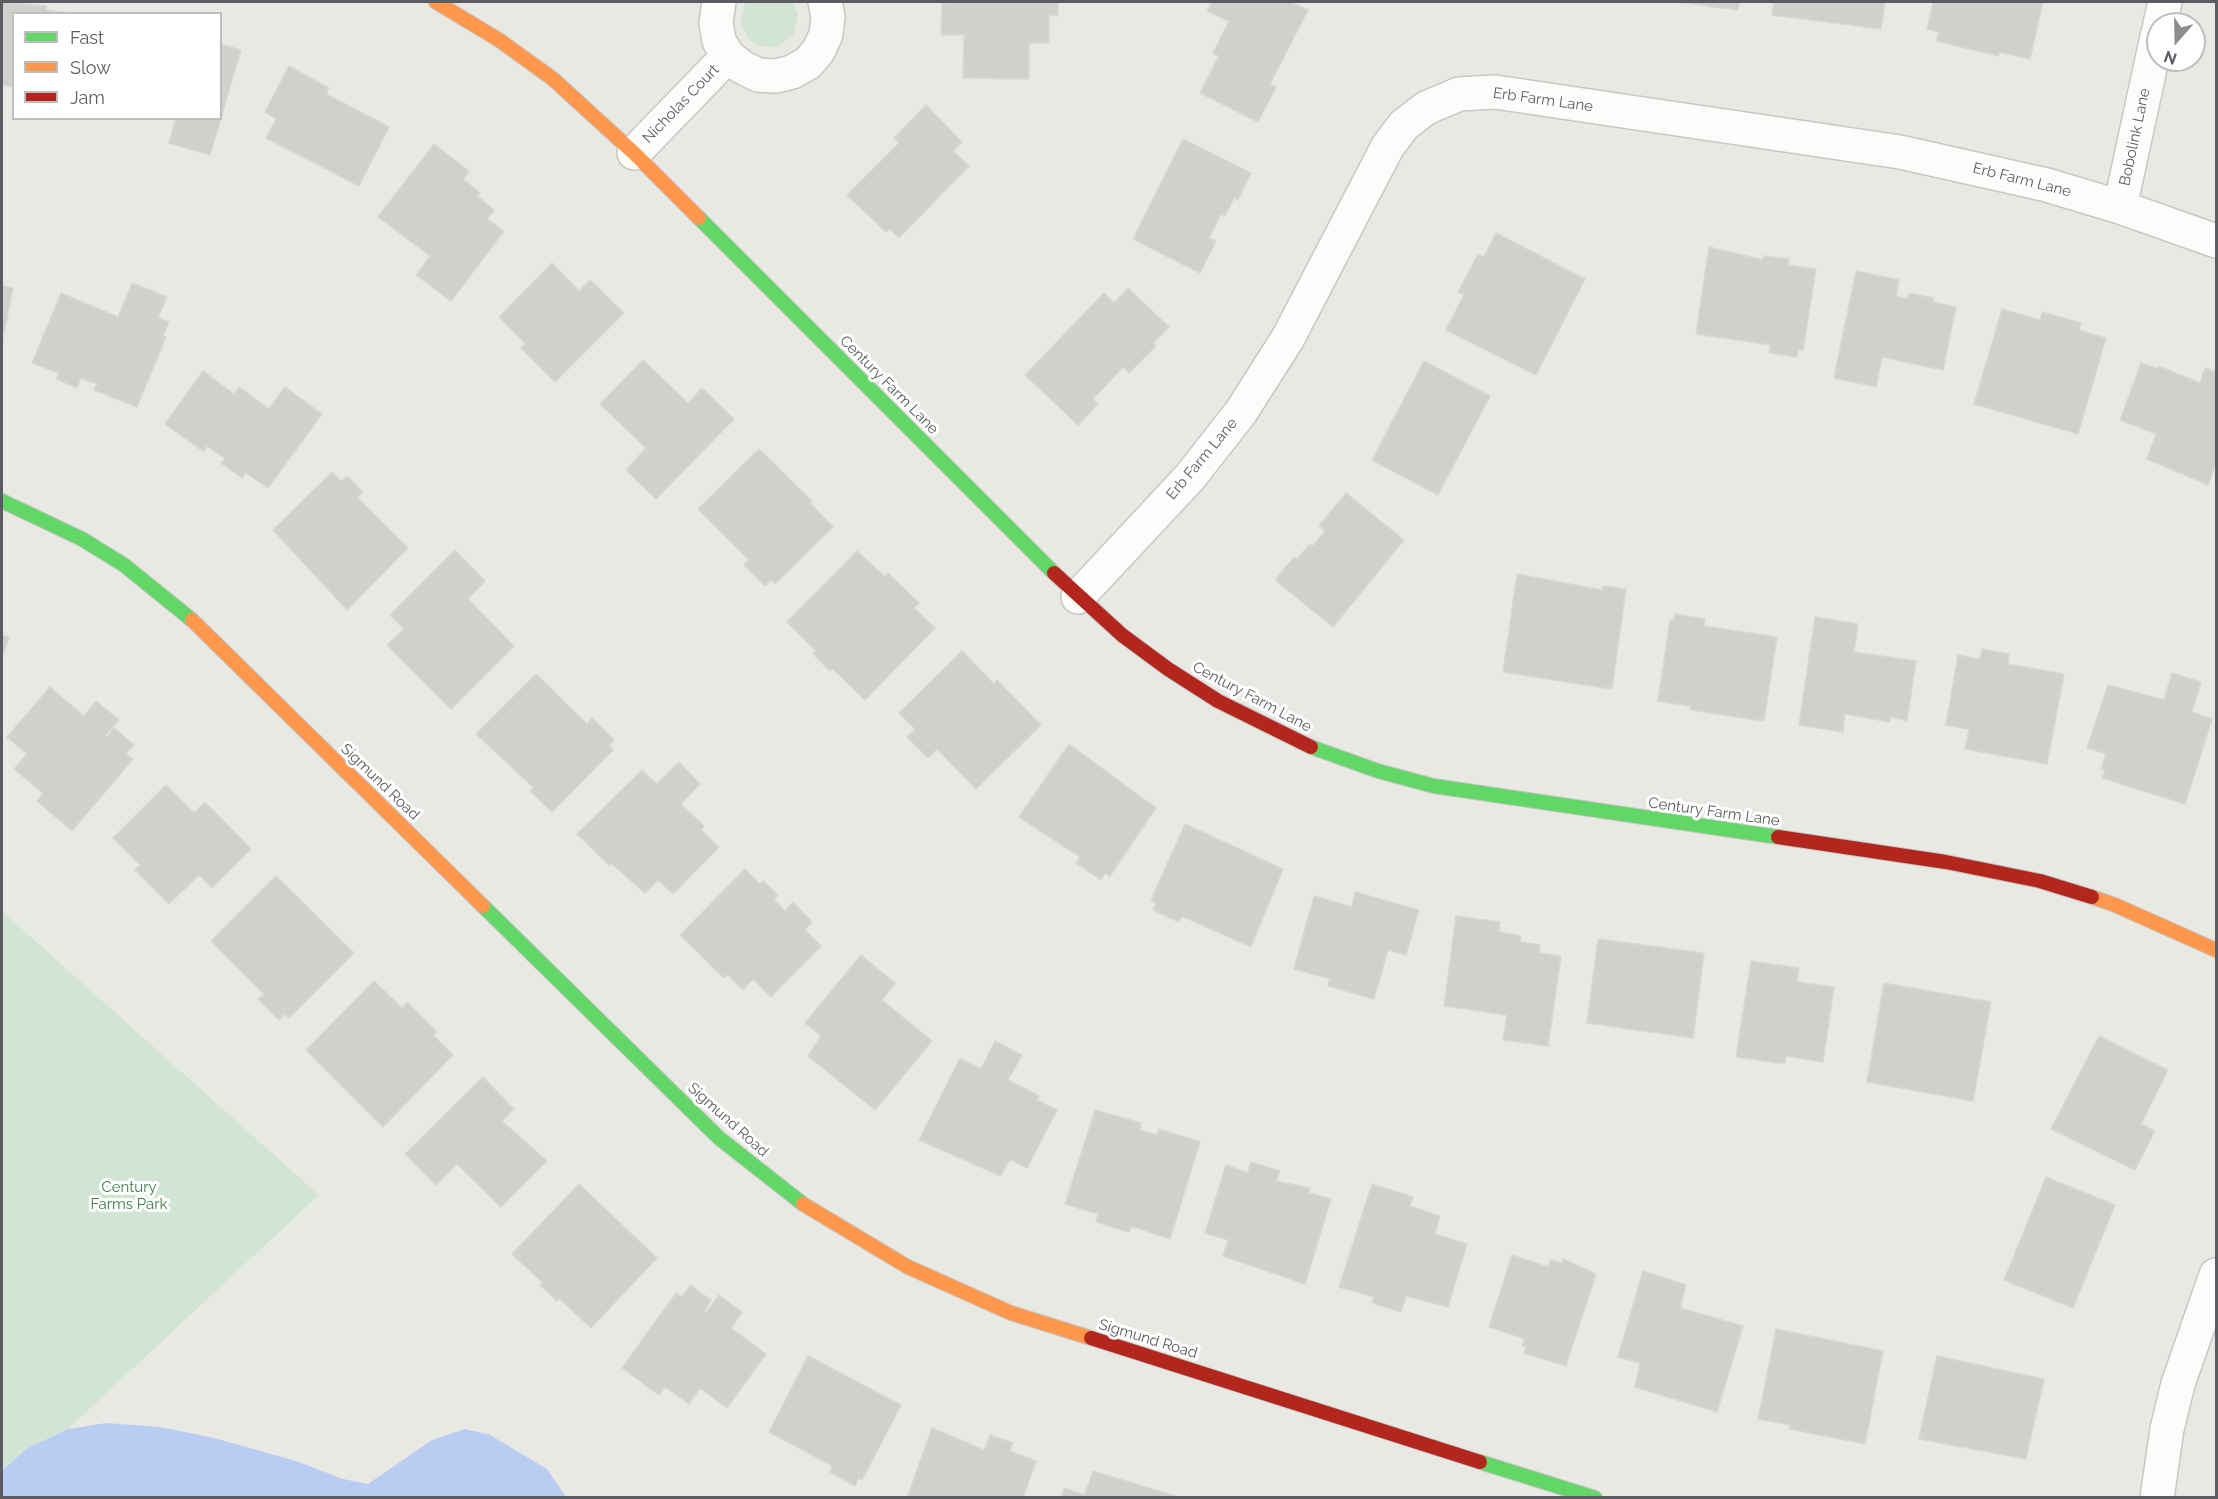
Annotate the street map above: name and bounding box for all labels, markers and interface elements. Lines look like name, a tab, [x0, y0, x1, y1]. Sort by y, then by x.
legend	[12, 12, 222, 120]
north arrow	[2146, 12, 2206, 72]
text: Fast	[70, 27, 104, 48]
text: N	[2161, 46, 2179, 69]
text: Slow	[70, 57, 111, 78]
street label: Nicholas Court	[639, 61, 723, 147]
street label: Erb Farm Lane	[1492, 84, 1594, 116]
street label: Bobolink Lane	[2116, 86, 2154, 188]
text: Jam	[70, 87, 105, 108]
street label: Erb Farm Lane	[1971, 159, 2073, 201]
street label: Century Farm Lane	[836, 332, 942, 438]
street label: Erb Farm Lane	[1163, 415, 1241, 503]
street label: Century Farm Lane	[1189, 658, 1315, 736]
street label: Sigmund Road	[337, 740, 423, 824]
street label: Century Farm Lane	[1647, 794, 1781, 830]
street label: Sigmund Road	[684, 1079, 772, 1161]
park label: Century Farms Park	[91, 1178, 167, 1213]
street label: Sigmund Road	[1096, 1315, 1200, 1363]

